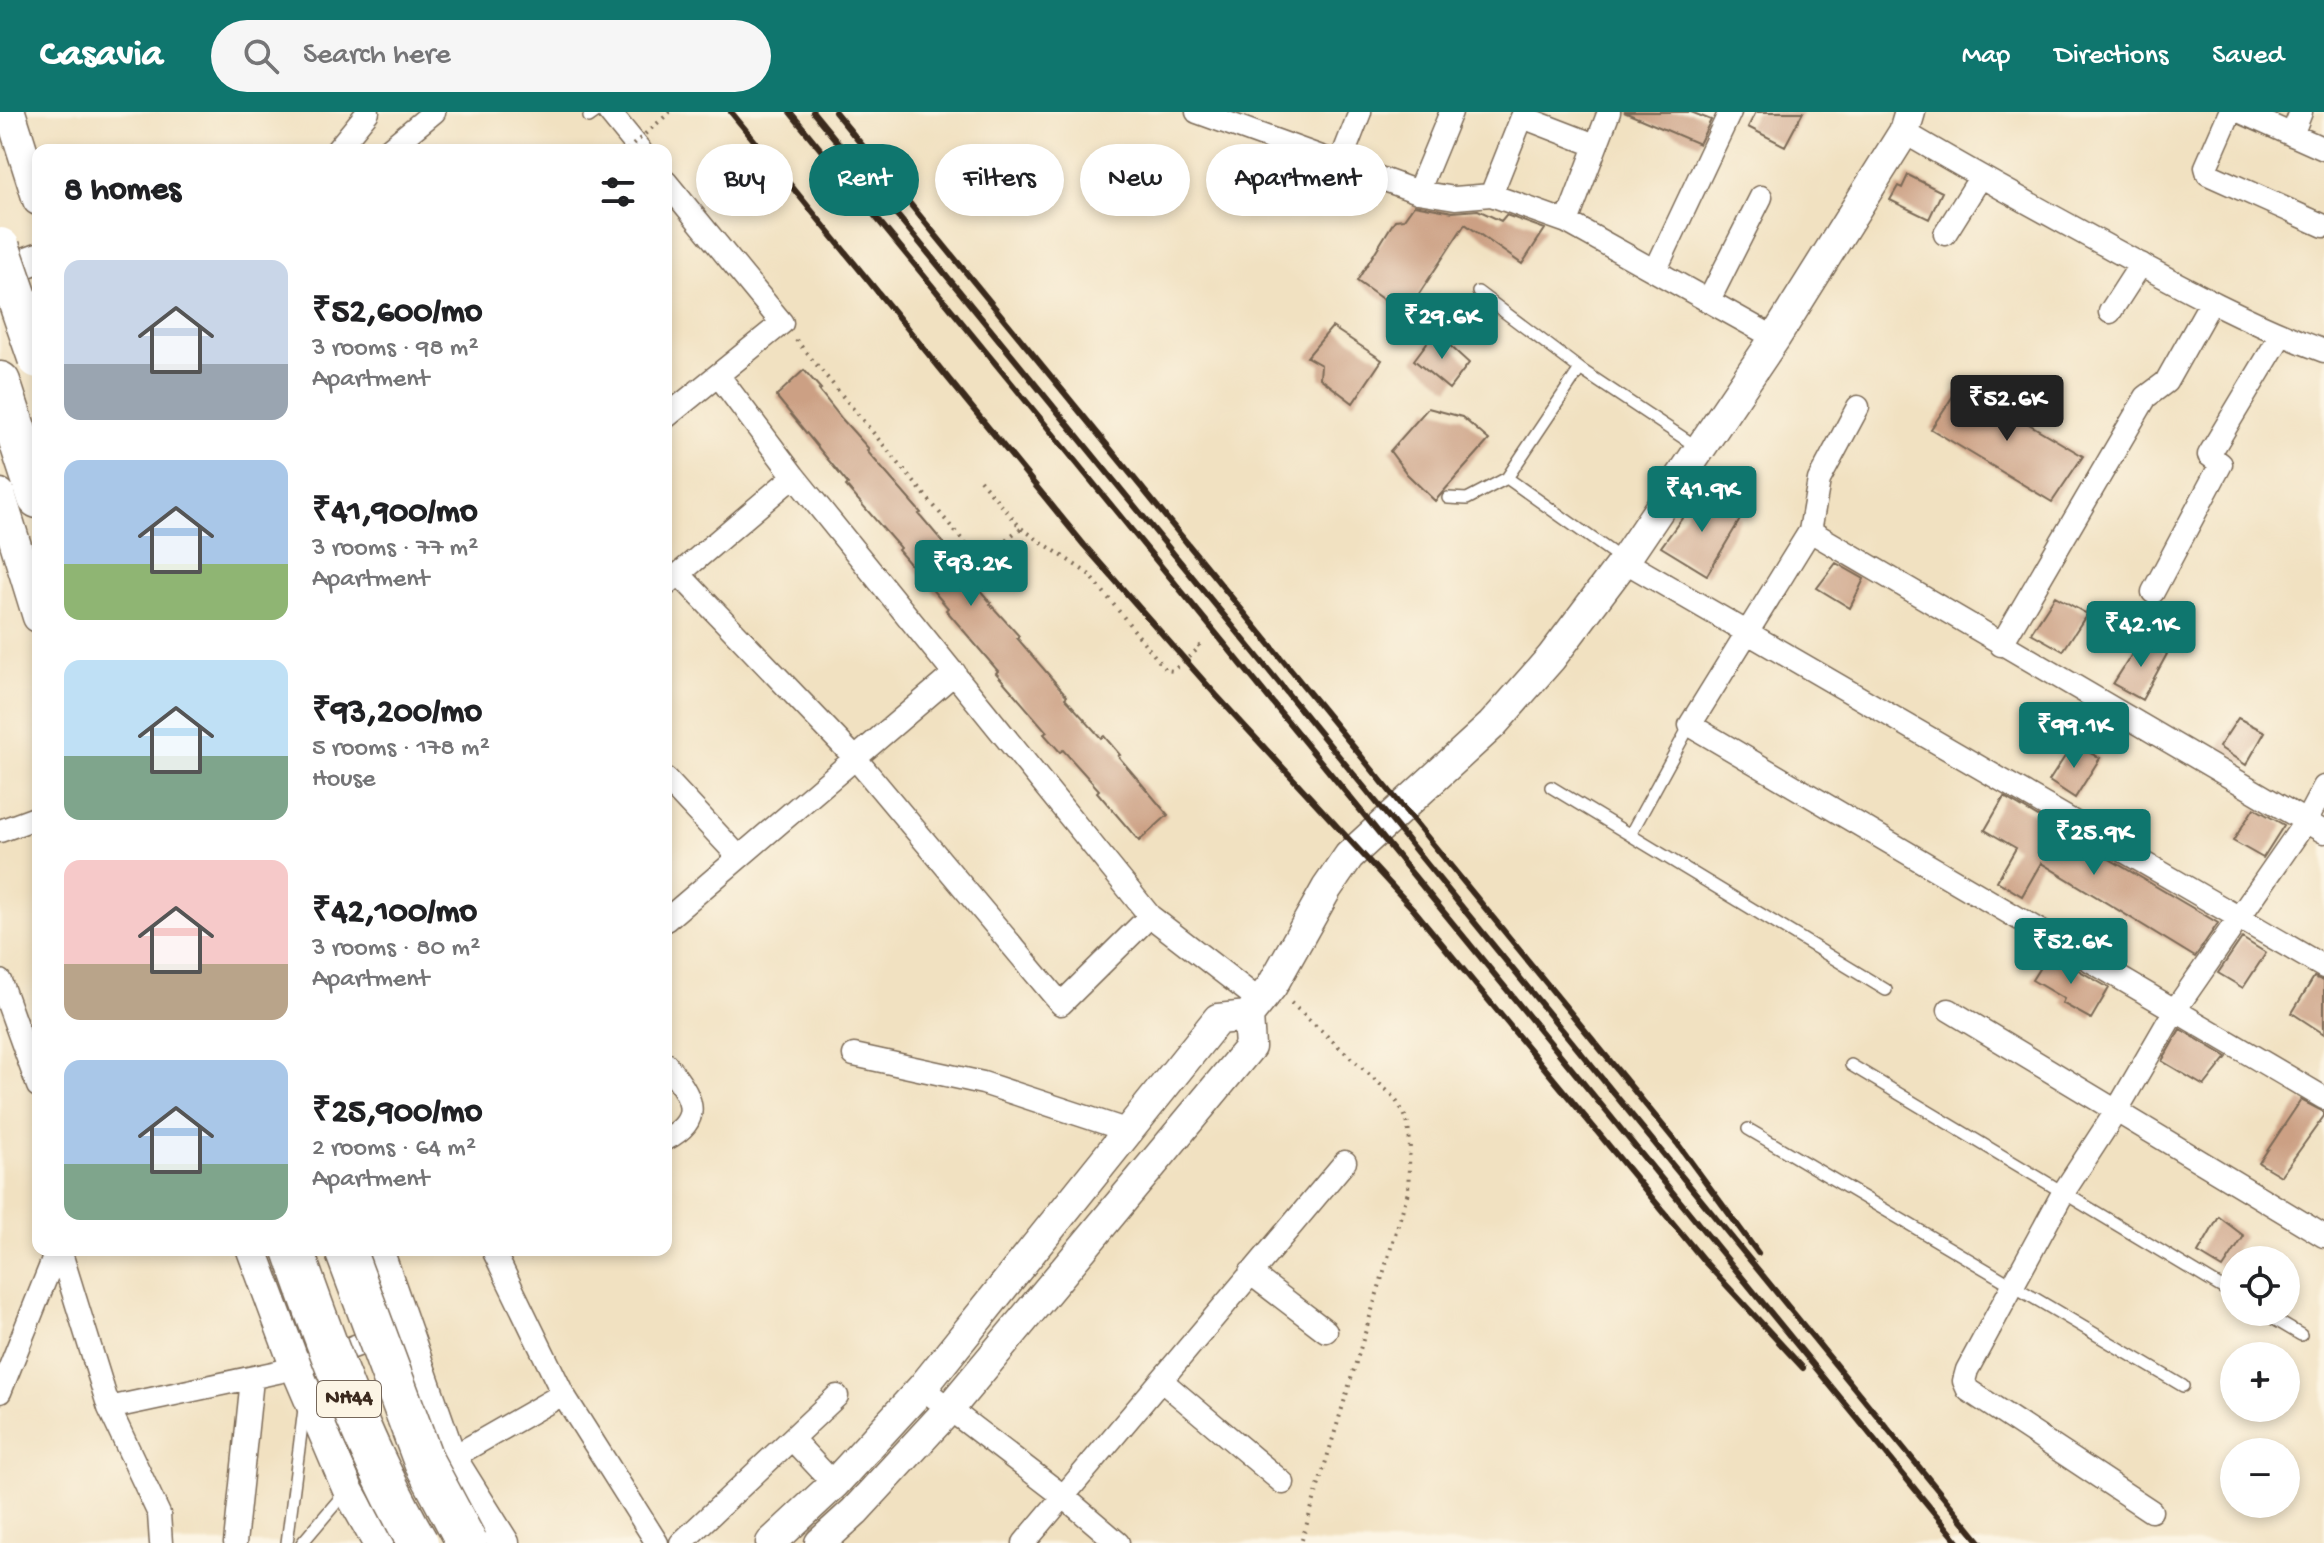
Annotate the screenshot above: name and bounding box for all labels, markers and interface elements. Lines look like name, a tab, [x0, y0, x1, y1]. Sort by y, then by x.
search box	[211, 20, 771, 92]
text: Casavia	[40, 34, 163, 78]
icon: search	[239, 34, 283, 78]
text: Search here	[303, 39, 451, 74]
text: Map	[1962, 40, 2010, 73]
text: Directions	[2054, 40, 2168, 73]
text: Saved	[2212, 40, 2284, 73]
chip: Buy	[696, 144, 793, 216]
chip: Rent	[809, 144, 919, 216]
chip: Filters	[935, 144, 1064, 216]
chip: New	[1080, 144, 1190, 216]
chip: Apartment	[1206, 144, 1388, 216]
icon: filters	[596, 170, 640, 214]
text: 8 homes	[64, 172, 181, 212]
icon: home	[128, 292, 224, 388]
pin: ₹29.6K	[1377, 293, 1507, 361]
text: ₹52,600/mo	[312, 294, 482, 334]
text: ₹29.6K	[1404, 303, 1480, 334]
text: 3 rooms · 98 m²	[312, 334, 479, 365]
text: Apartment	[312, 365, 429, 396]
pin: ₹52.6K	[1942, 375, 2072, 443]
text: ₹52.6K	[1969, 385, 2045, 416]
pin: ₹41.9K	[1637, 466, 1767, 534]
text: ₹41.9K	[1665, 476, 1739, 507]
icon: home	[128, 492, 224, 588]
text: ₹41,900/mo	[312, 494, 478, 534]
text: 3 rooms · 77 m²	[312, 534, 478, 565]
pin: ₹93.2K	[906, 540, 1036, 608]
text: ₹93.2K	[933, 550, 1009, 581]
text: Apartment	[312, 565, 429, 596]
pin: ₹42.1K	[2076, 601, 2206, 669]
text: ₹42.1K	[2105, 611, 2177, 642]
icon: home	[128, 692, 224, 788]
text: ₹93,200/mo	[312, 694, 482, 734]
pin: ₹99.1K	[2009, 702, 2139, 770]
text: ₹99.1K	[2037, 712, 2111, 743]
text: 5 rooms · 178 m²	[312, 734, 490, 765]
text: House	[312, 765, 376, 796]
pin: ₹25.9K	[2029, 809, 2159, 877]
text: ₹25.9K	[2056, 819, 2132, 850]
icon: home	[128, 892, 224, 988]
text: ₹42,100/mo	[312, 894, 477, 934]
pin: ₹52.6K	[2006, 918, 2136, 986]
text: ₹52.6K	[2033, 928, 2109, 959]
text: 3 rooms · 80 m²	[312, 934, 480, 965]
text: Apartment	[312, 965, 429, 996]
icon: home	[128, 1092, 224, 1188]
text: ₹25,900/mo	[312, 1094, 482, 1134]
text: 2 rooms · 64 m²	[312, 1134, 476, 1165]
text: Apartment	[312, 1165, 429, 1196]
map controls	[2220, 1246, 2300, 1518]
button: locate	[2220, 1246, 2300, 1326]
button: +	[2220, 1342, 2300, 1422]
road number: NH44	[317, 1381, 381, 1417]
button: −	[2220, 1438, 2300, 1518]

